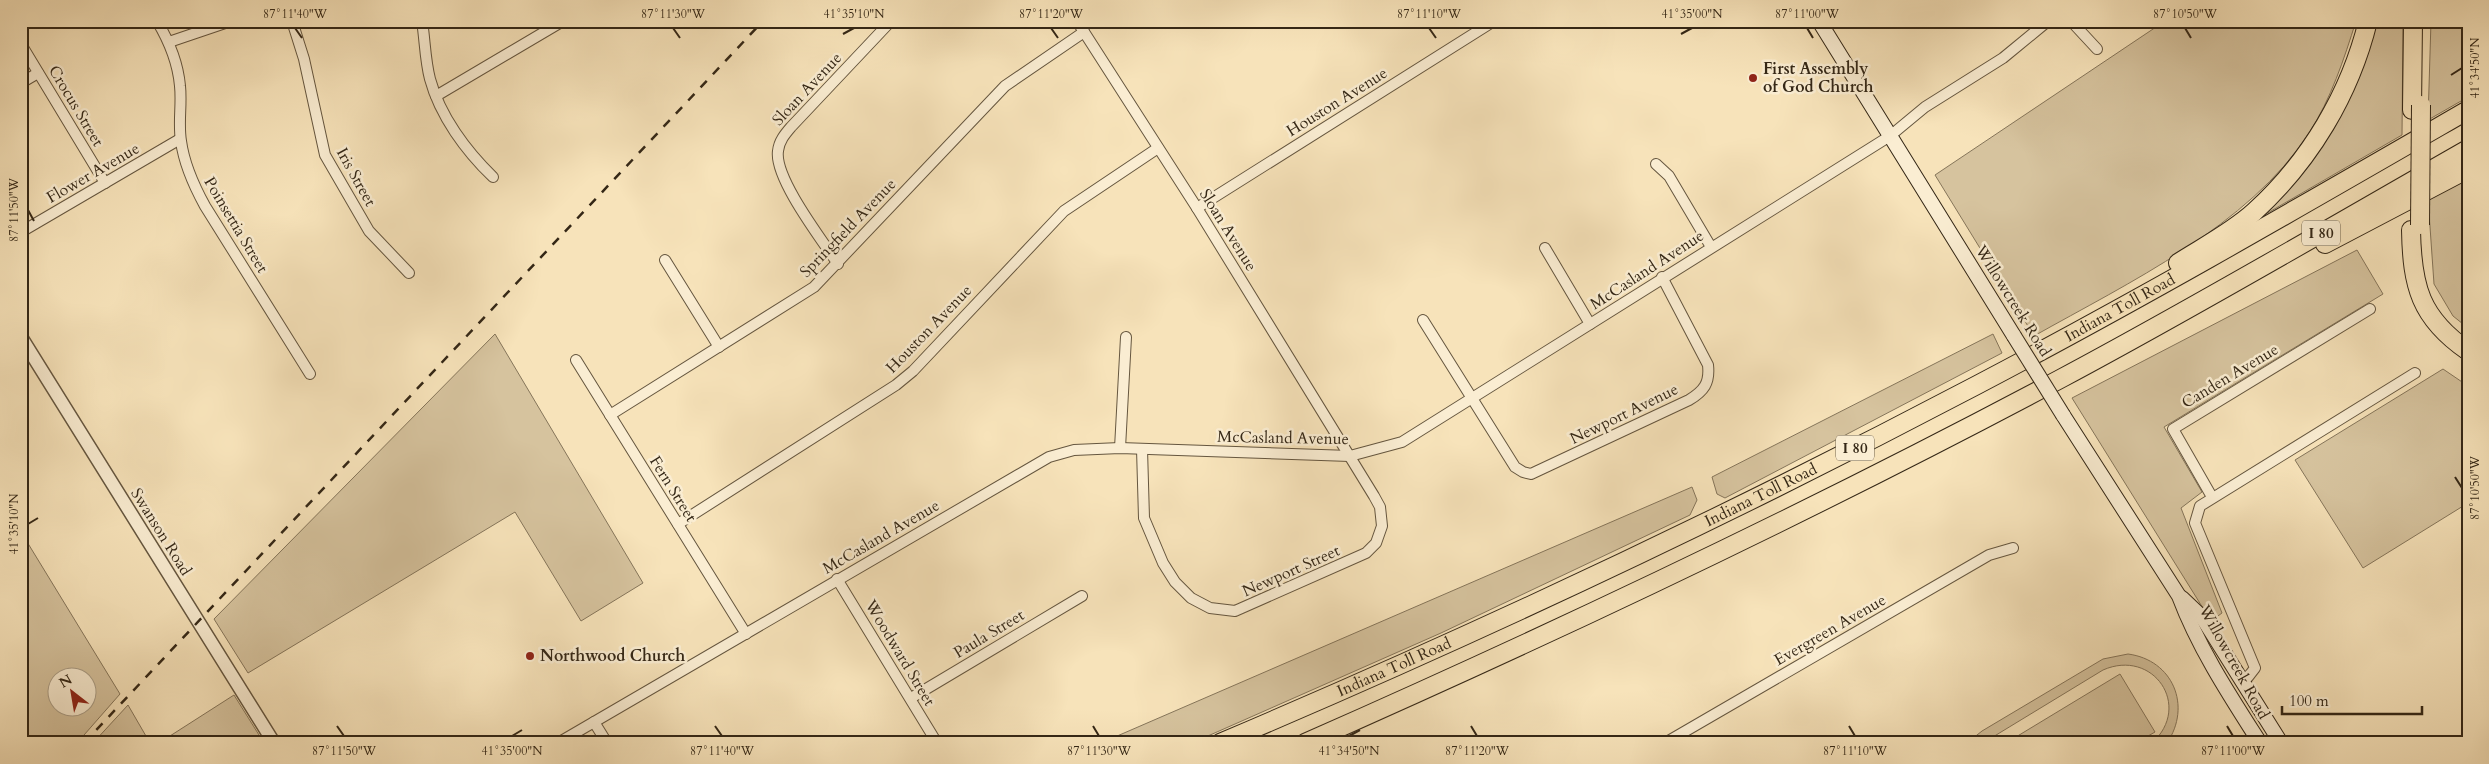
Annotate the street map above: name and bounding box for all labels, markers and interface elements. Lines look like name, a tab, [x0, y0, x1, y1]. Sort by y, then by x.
text: 87°11'40"W	[263, 6, 328, 22]
text: 87°11'30"W	[641, 6, 706, 22]
text: 41°35'10"N	[824, 6, 885, 22]
text: 87°11'20"W	[1019, 6, 1084, 22]
text: 87°11'10"W	[1397, 6, 1462, 22]
text: 41°35'00"N	[1662, 6, 1723, 22]
text: 87°11'00"W	[1775, 6, 1840, 22]
text: 87°10'50"W	[2153, 6, 2218, 22]
text: 41°34'50"N	[2467, 37, 2483, 98]
street label: Sloan Avenue	[767, 48, 847, 130]
place label: First Assembly of God Church	[1763, 58, 1874, 98]
street label: Crocus Street	[43, 61, 109, 151]
street label: Houston Avenue	[1282, 62, 1392, 142]
marker: First Assembly of God Church	[1747, 72, 1759, 84]
street label: Flower Avenue	[42, 137, 144, 209]
street label: Iris Street	[331, 144, 381, 210]
street label: Poinsettia Street	[199, 173, 273, 277]
street label: Springfield Avenue	[795, 174, 901, 282]
text: 87°11'50"W	[6, 177, 22, 242]
street label: Sloan Avenue	[1194, 185, 1262, 275]
road number: I 80	[2302, 220, 2340, 246]
street label: McCasland Avenue	[1586, 225, 1708, 315]
street label: Willowcreek Road	[1969, 240, 2056, 361]
street label: Indiana Toll Road	[2061, 268, 2179, 347]
street label: Houston Avenue	[881, 280, 977, 378]
street label: Canden Avenue	[2177, 338, 2283, 414]
street label: Newport Avenue	[1566, 378, 1682, 450]
street label: McCasland Avenue	[1217, 426, 1349, 450]
road number: I 80	[1836, 436, 1874, 460]
street label: Fern Street	[644, 452, 702, 526]
text: 87°10'50"W	[2467, 455, 2483, 520]
street label: Indiana Toll Road	[1701, 458, 1821, 532]
street label: Swanson Road	[125, 484, 197, 580]
text: 41°35'10"N	[6, 493, 22, 554]
street label: McCasland Avenue	[818, 495, 944, 579]
street label: Newport Street	[1239, 540, 1343, 602]
street label: Evergreen Avenue	[1770, 589, 1890, 671]
street label: Woodward Street	[859, 595, 940, 710]
street label: Willowcreek Road	[2193, 600, 2275, 723]
street label: Paula Street	[950, 604, 1028, 664]
street label: Indiana Toll Road	[1334, 632, 1455, 702]
place label: Northwood Church	[540, 645, 685, 667]
marker: Northwood Church	[524, 650, 536, 662]
north arrow	[48, 666, 98, 716]
text: N	[55, 670, 76, 693]
scale bar	[2282, 684, 2422, 716]
text: 100 m	[2289, 691, 2329, 711]
text: 87°11'50"W	[312, 743, 377, 759]
text: 41°35'00"N	[482, 743, 543, 759]
text: 87°11'40"W	[690, 743, 755, 759]
text: 87°11'30"W	[1067, 743, 1132, 759]
text: 41°34'50"N	[1319, 743, 1380, 759]
text: 87°11'20"W	[1445, 743, 1510, 759]
text: 87°11'10"W	[1823, 743, 1888, 759]
text: 87°11'00"W	[2201, 743, 2266, 759]

